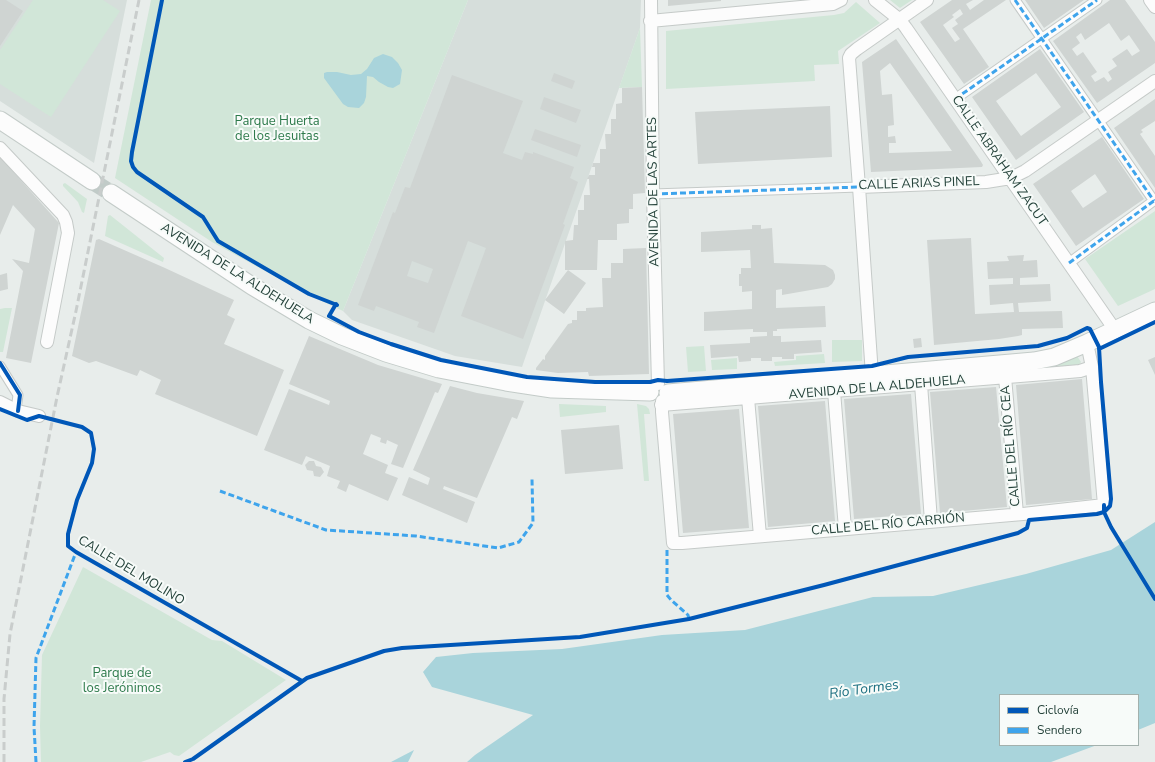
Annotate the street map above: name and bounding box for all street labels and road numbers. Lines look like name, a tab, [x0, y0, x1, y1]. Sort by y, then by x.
street label: CALLE ABRAHAM ZACUT	[948, 93, 1050, 229]
street label: AVENIDA DE LAS ARTES	[645, 117, 663, 267]
street label: CALLE ARIAS PINEL	[858, 174, 980, 194]
street label: AVENIDA DE LA ALDEHUELA	[158, 220, 316, 328]
street label: AVENIDA DE LA ALDEHUELA	[788, 372, 966, 404]
street label: CALLE DEL RÍO CEA	[998, 385, 1024, 507]
street label: CALLE DEL RÍO CARRIÓN	[810, 511, 966, 539]
street label: CALLE DEL MOLINO	[75, 533, 187, 609]

